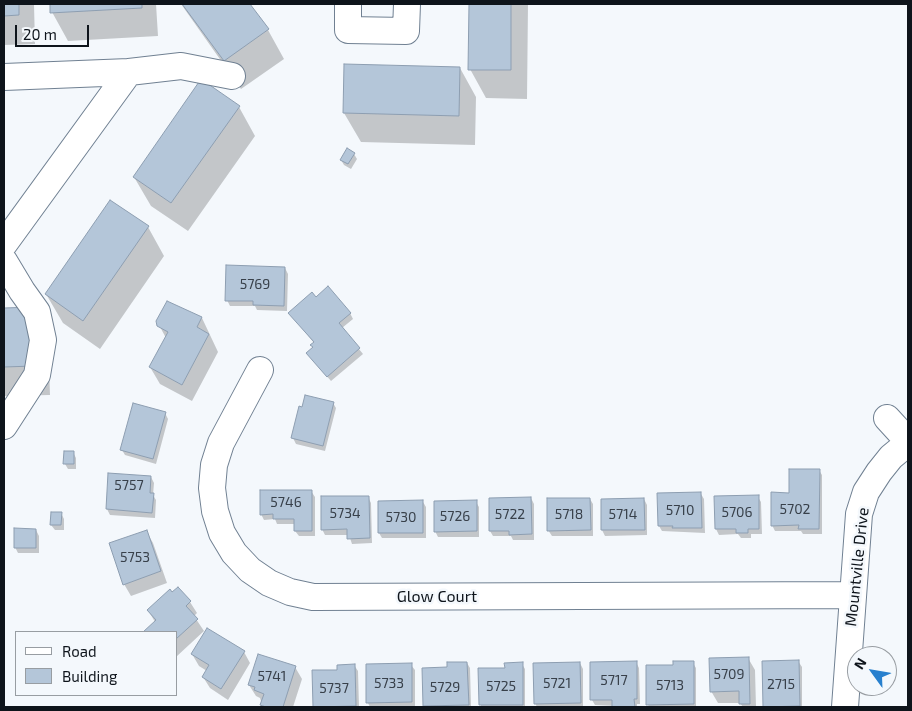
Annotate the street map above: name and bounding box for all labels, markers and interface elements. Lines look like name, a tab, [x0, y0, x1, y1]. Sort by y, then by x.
scale bar	[18, 15, 91, 47]
text: 20 m	[23, 25, 57, 43]
house number: 5769	[240, 276, 270, 292]
house number: 5757	[114, 477, 144, 493]
house number: 5746	[270, 494, 302, 510]
house number: 5702	[780, 501, 810, 517]
house number: 5710	[666, 502, 694, 518]
house number: 5706	[721, 504, 753, 520]
house number: 5734	[329, 505, 361, 521]
house number: 5722	[495, 506, 525, 522]
house number: 5718	[555, 506, 583, 522]
house number: 5714	[609, 506, 637, 522]
street label: Mountville Drive	[841, 506, 873, 628]
house number: 5726	[440, 508, 470, 524]
house number: 5730	[386, 509, 416, 525]
house number: 5753	[120, 549, 150, 565]
street label: Glow Court	[397, 587, 477, 607]
legend	[15, 631, 178, 696]
text: Road	[62, 642, 97, 660]
north arrow	[847, 646, 897, 696]
text: N	[850, 655, 870, 672]
house number: 5709	[713, 666, 745, 682]
text: Building	[62, 667, 117, 685]
house number: 5741	[258, 668, 286, 684]
house number: 5717	[600, 672, 628, 688]
house number: 5733	[374, 675, 404, 691]
house number: 5721	[543, 675, 571, 691]
house number: 2715	[767, 676, 795, 692]
house number: 5713	[656, 677, 684, 693]
house number: 5725	[486, 678, 516, 694]
house number: 5729	[430, 679, 460, 695]
house number: 5737	[319, 680, 349, 696]

